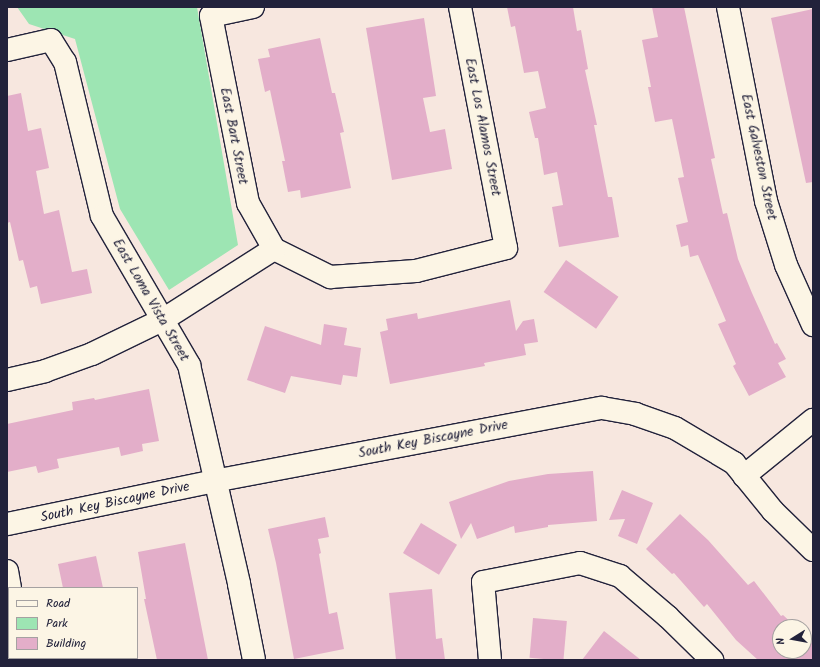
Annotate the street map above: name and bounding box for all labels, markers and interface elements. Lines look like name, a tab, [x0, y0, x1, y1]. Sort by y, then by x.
street label: East Los Alamos Street	[461, 56, 505, 198]
street label: East Bart Street	[216, 86, 252, 186]
street label: East Galveston Street	[737, 92, 781, 222]
street label: East Loma Vista Street	[109, 236, 193, 364]
street label: South Key Biscayne Drive	[357, 416, 509, 462]
street label: South Key Biscayne Drive	[39, 478, 191, 526]
legend	[8, 587, 138, 659]
text: Road	[46, 594, 70, 613]
text: Park	[46, 614, 68, 633]
north arrow	[772, 619, 812, 659]
text: Building	[46, 634, 86, 653]
text: N	[772, 636, 791, 646]

